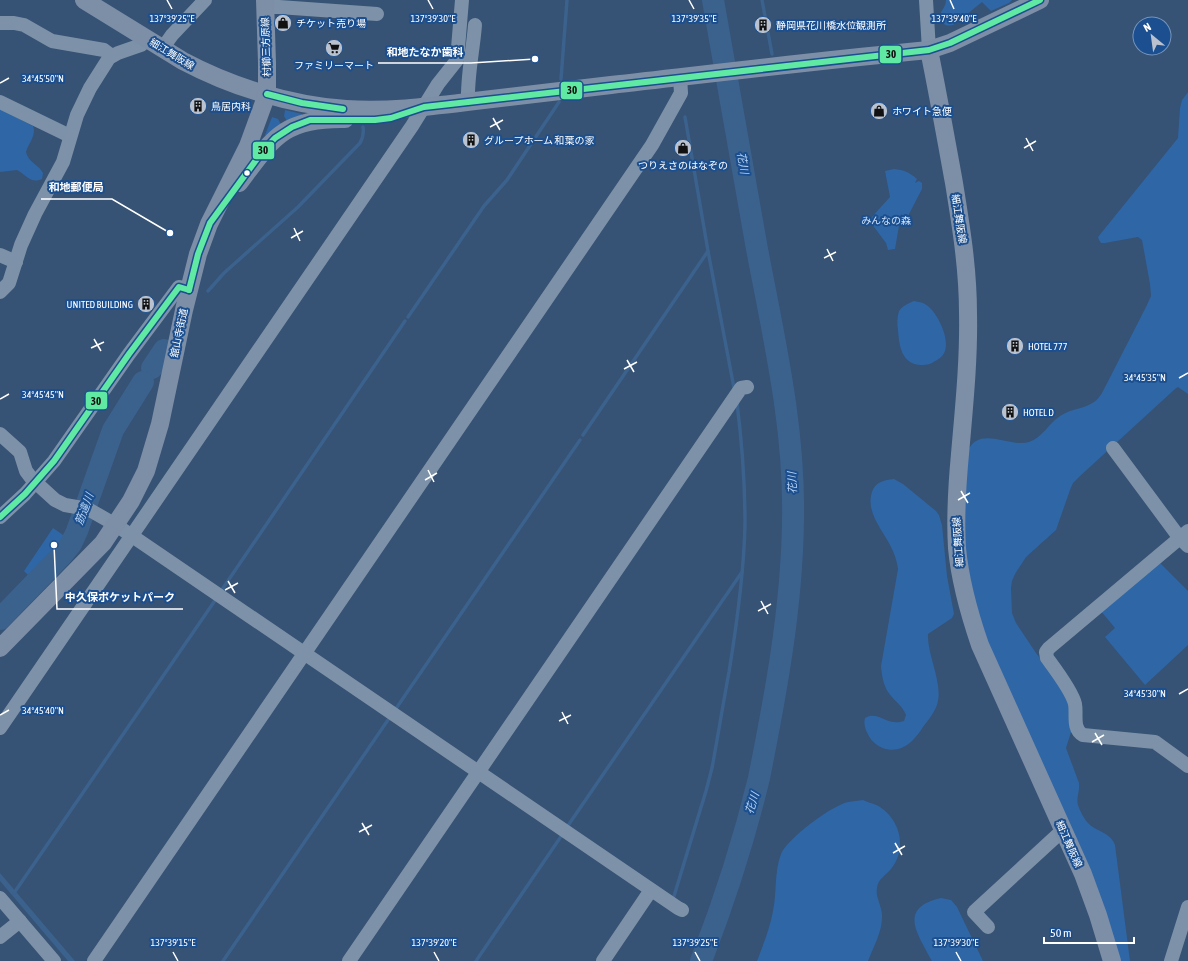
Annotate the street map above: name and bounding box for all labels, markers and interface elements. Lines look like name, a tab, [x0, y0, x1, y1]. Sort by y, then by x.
text: 137°39'25"E	[150, 13, 195, 24]
shop icon: チケット売り場	[273, 13, 293, 33]
text: 137°39'30"E	[411, 13, 456, 24]
text: 137°39'35"E	[672, 13, 717, 24]
text: 137°39'40"E	[932, 13, 977, 24]
building icon: 静岡県花川橋水位観測所	[753, 15, 773, 35]
north arrow	[1132, 16, 1172, 56]
street label: 村櫛三方原線	[259, 17, 273, 77]
place label: チケット売り場	[296, 18, 366, 29]
place label: 静岡県花川橋水位観測所	[776, 20, 886, 31]
text: N	[1141, 20, 1153, 34]
street label: 細江舞阪線	[148, 36, 196, 72]
supermarket icon: ファミリーマート	[324, 38, 344, 58]
callout: 和地たなか歯科	[378, 40, 471, 63]
line badge: 30	[879, 45, 902, 64]
text: 和地たなか歯科	[387, 46, 464, 58]
text: 30	[886, 48, 896, 60]
place label: ファミリーマート	[294, 60, 374, 71]
text: 34°45'50"N	[22, 73, 64, 84]
line badge: 30	[560, 81, 583, 100]
text: 30	[567, 84, 577, 96]
building icon: 鳥居内科	[188, 96, 208, 116]
place label: 鳥居内科	[211, 101, 251, 112]
shop icon: ホワイト急便	[869, 101, 889, 121]
place label: ホワイト急便	[892, 106, 952, 117]
building icon: グループホーム 和葉の家	[461, 130, 481, 150]
place label: グループホーム 和葉の家	[484, 135, 594, 146]
shop icon: つりえさのはなぞの	[673, 138, 693, 158]
line badge: 30	[252, 141, 275, 160]
text: 30	[258, 144, 268, 156]
water label: 花川	[735, 151, 751, 176]
place label: つりえさのはなぞの	[638, 160, 728, 171]
unlabelled marker	[242, 168, 252, 178]
callout: 和地郵便局	[41, 176, 112, 199]
text: 和地郵便局	[49, 181, 104, 193]
street label: 細江舞阪線	[950, 193, 968, 245]
park label: みんなの森	[861, 215, 911, 226]
building icon: UNITED BUILDING	[136, 294, 156, 314]
place label: UNITED BUILDING	[67, 299, 133, 310]
street label: 舘山寺街道	[168, 307, 190, 359]
building icon: HOTEL 777	[1005, 336, 1025, 356]
place label: HOTEL 777	[1028, 341, 1068, 352]
text: 34°45'35"N	[1124, 372, 1166, 383]
text: 34°45'45"N	[22, 389, 64, 400]
line badge: 30	[85, 391, 108, 410]
text: 30	[91, 395, 101, 407]
building icon: HOTEL D	[1000, 402, 1020, 422]
place label: HOTEL D	[1023, 407, 1054, 418]
water label: 花川	[786, 471, 798, 494]
water label: 筋違川	[73, 491, 96, 527]
street label: 細江舞阪線	[951, 517, 965, 567]
callout: 中久保ポケットパーク	[57, 586, 183, 609]
text: 中久保ポケットパーク	[65, 591, 175, 603]
text: 34°45'30"N	[1124, 688, 1166, 699]
text: 34°45'40"N	[22, 705, 64, 716]
water label: 花川	[743, 790, 761, 815]
street label: 細江舞阪線	[1054, 819, 1084, 869]
scale bar	[1044, 919, 1134, 945]
text: 50 m	[1050, 926, 1072, 940]
text: 137°39'15"E	[151, 937, 196, 948]
text: 137°39'20"E	[412, 937, 457, 948]
text: 137°39'25"E	[673, 937, 718, 948]
text: 137°39'30"E	[934, 937, 979, 948]

